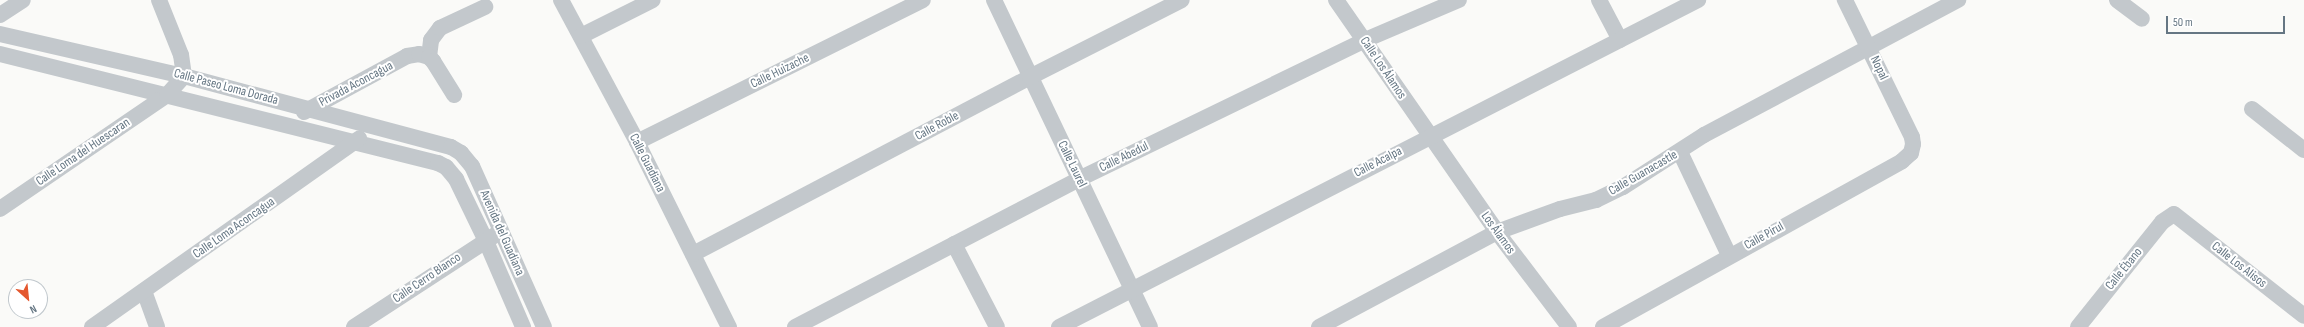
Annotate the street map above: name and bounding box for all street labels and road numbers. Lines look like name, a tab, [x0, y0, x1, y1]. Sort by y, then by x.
street label: Calle Los Álamos	[1357, 34, 1409, 102]
street label: Calle Huizache	[748, 50, 812, 92]
street label: Nopal	[1867, 53, 1891, 83]
street label: Privada Aconcagua	[316, 58, 396, 110]
street label: Calle Paseo Loma Dorada	[172, 66, 280, 108]
street label: Calle Roble	[912, 108, 962, 144]
street label: Calle Loma del Huescaran	[33, 115, 133, 189]
street label: Calle Guadiana	[626, 131, 668, 195]
street label: Calle Laurel	[1054, 138, 1090, 190]
street label: Calle Abedul	[1097, 138, 1151, 176]
street label: Calle Acalpa	[1351, 143, 1405, 181]
street label: Calle Guanacastle	[1606, 147, 1680, 199]
street label: Avenida del Guadiana	[476, 188, 528, 278]
street label: Calle Loma Aconcagua	[190, 194, 278, 262]
street label: Los Álamos	[1477, 209, 1519, 257]
street label: Calle Pirul	[1742, 219, 1786, 253]
street label: Calle Los Alisos	[2208, 239, 2270, 291]
street label: Calle Ébano	[2102, 245, 2146, 293]
street label: Calle Cerro Blanco	[390, 250, 464, 306]

